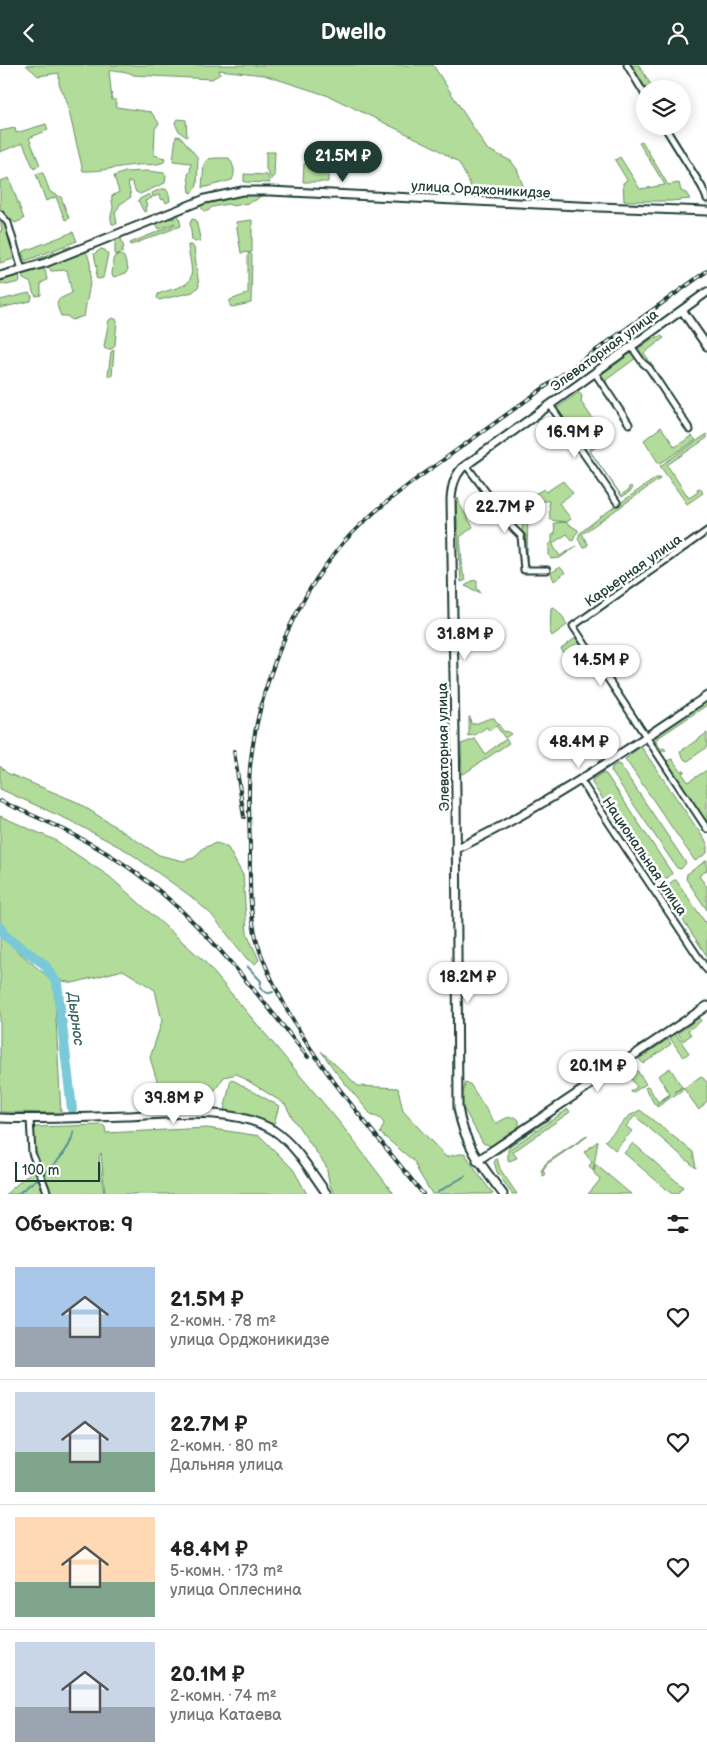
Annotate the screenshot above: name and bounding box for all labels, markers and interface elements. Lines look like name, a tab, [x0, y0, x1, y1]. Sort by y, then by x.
icon: back	[15, 19, 43, 47]
text: Dwello	[321, 19, 386, 46]
icon: person	[664, 19, 692, 47]
map controls	[636, 80, 691, 135]
button: layers	[636, 80, 691, 135]
pin: 21.5M ₽	[297, 141, 389, 183]
text: 21.5M ₽	[315, 147, 371, 166]
street label: улица Орджоникидзе	[411, 177, 551, 202]
street label: Элеваторная улица	[547, 305, 662, 395]
pin: 16.9M ₽	[529, 417, 621, 459]
text: 16.9M ₽	[547, 423, 603, 442]
pin: 22.7M ₽	[459, 491, 551, 534]
text: 22.7M ₽	[476, 498, 534, 517]
street label: Карьерная улица	[582, 530, 686, 610]
pin: 31.8M ₽	[419, 619, 511, 661]
text: 31.8M ₽	[437, 625, 493, 644]
pin: 14.5M ₽	[555, 645, 647, 687]
text: 14.5M ₽	[573, 651, 629, 670]
street label: Элеваторная улица	[434, 682, 453, 812]
pin: 48.4M ₽	[533, 727, 625, 769]
text: 48.4M ₽	[549, 733, 609, 752]
street label: Национальная улица	[599, 794, 691, 919]
pin: 18.2M ₽	[422, 961, 514, 1004]
text: 18.2M ₽	[440, 968, 496, 987]
water label: Дырнос	[63, 990, 88, 1047]
pin: 20.1M ₽	[552, 1051, 644, 1093]
text: 20.1M ₽	[570, 1057, 626, 1076]
pin: 39.8M ₽	[128, 1083, 220, 1125]
text: 39.8M ₽	[144, 1089, 204, 1108]
scale bar	[15, 1159, 100, 1182]
text: 100 m	[22, 1162, 59, 1179]
icon: filters	[664, 1210, 692, 1238]
text: Объектов: 9	[15, 1212, 133, 1237]
icon: home	[55, 1287, 115, 1347]
text: 21.5M ₽	[170, 1287, 244, 1312]
icon: heart	[664, 1303, 692, 1331]
text: 2-комн. · 78 m²	[170, 1312, 276, 1331]
text: улица Орджоникидзе	[170, 1331, 329, 1350]
icon: home	[55, 1412, 115, 1472]
text: 22.7M ₽	[170, 1412, 247, 1437]
icon: heart	[664, 1428, 692, 1456]
text: 2-комн. · 80 m²	[170, 1437, 278, 1456]
text: Дальняя улица	[170, 1456, 283, 1475]
icon: home	[55, 1537, 115, 1597]
text: 48.4M ₽	[170, 1537, 248, 1562]
icon: heart	[664, 1553, 692, 1581]
text: 5-комн. · 173 m²	[170, 1562, 283, 1581]
text: улица Оплеснина	[170, 1581, 302, 1600]
icon: home	[55, 1662, 115, 1722]
text: 20.1M ₽	[170, 1662, 245, 1687]
icon: heart	[664, 1678, 692, 1706]
text: 2-комн. · 74 m²	[170, 1687, 277, 1706]
text: улица Катаева	[170, 1706, 282, 1725]

